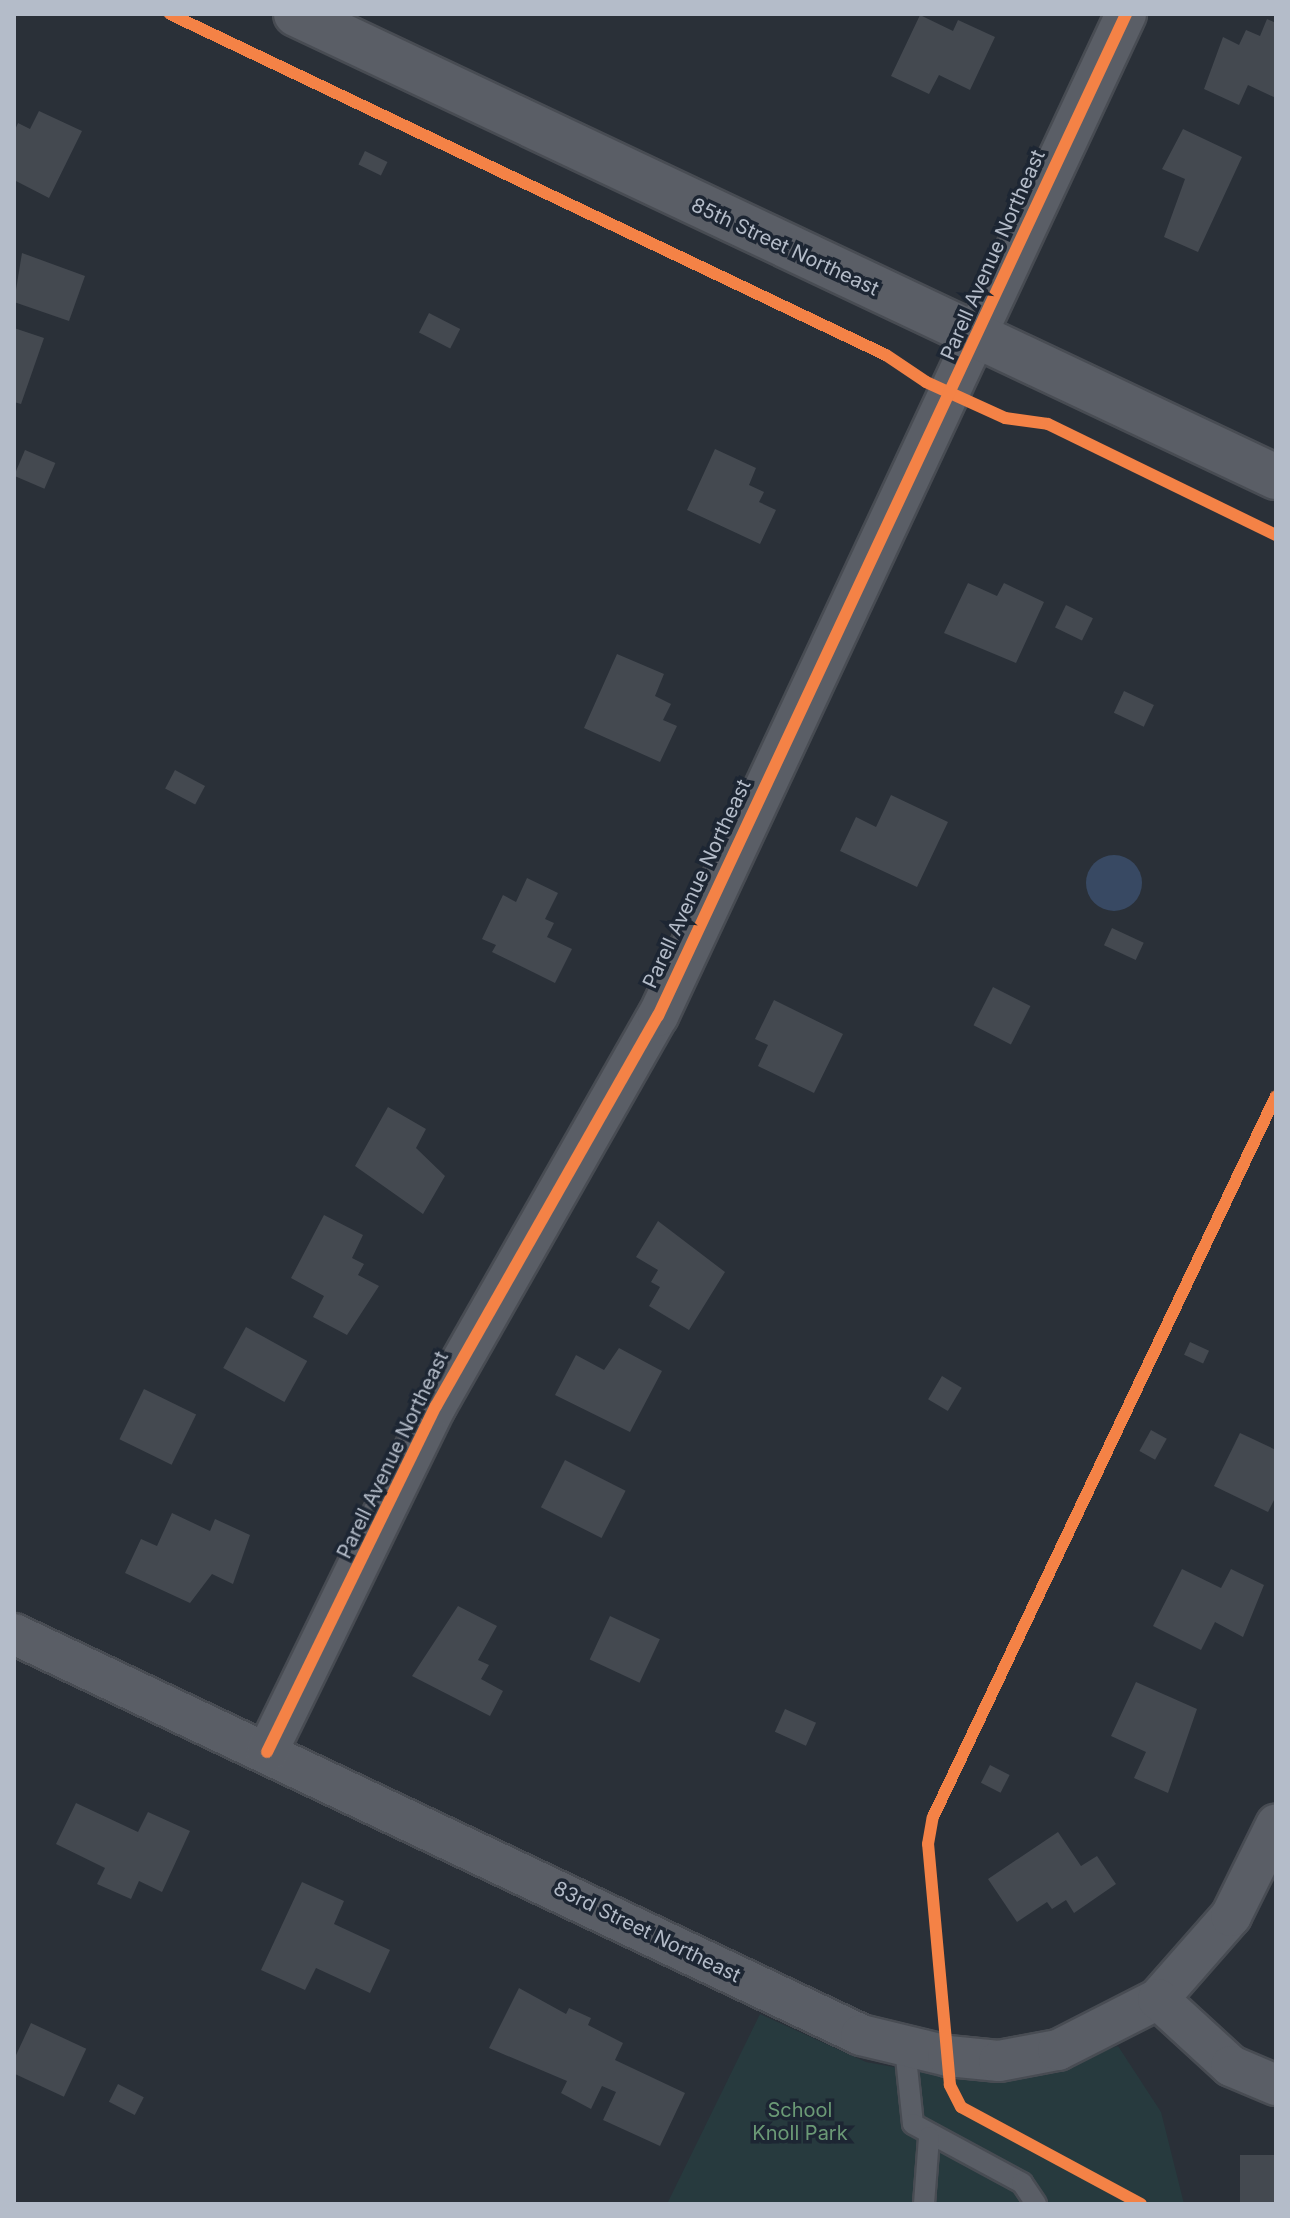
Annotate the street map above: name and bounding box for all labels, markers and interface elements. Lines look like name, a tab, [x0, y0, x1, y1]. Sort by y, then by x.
street label: Parell Avenue Northeast	[936, 146, 1050, 364]
street label: 85th Street Northeast	[687, 193, 883, 301]
street label: Parell Avenue Northeast	[638, 776, 756, 992]
street label: Parell Avenue Northeast	[332, 1347, 454, 1563]
street label: 83rd Street Northeast	[549, 1876, 745, 1988]
park label: School Knoll Park	[752, 2099, 848, 2146]

